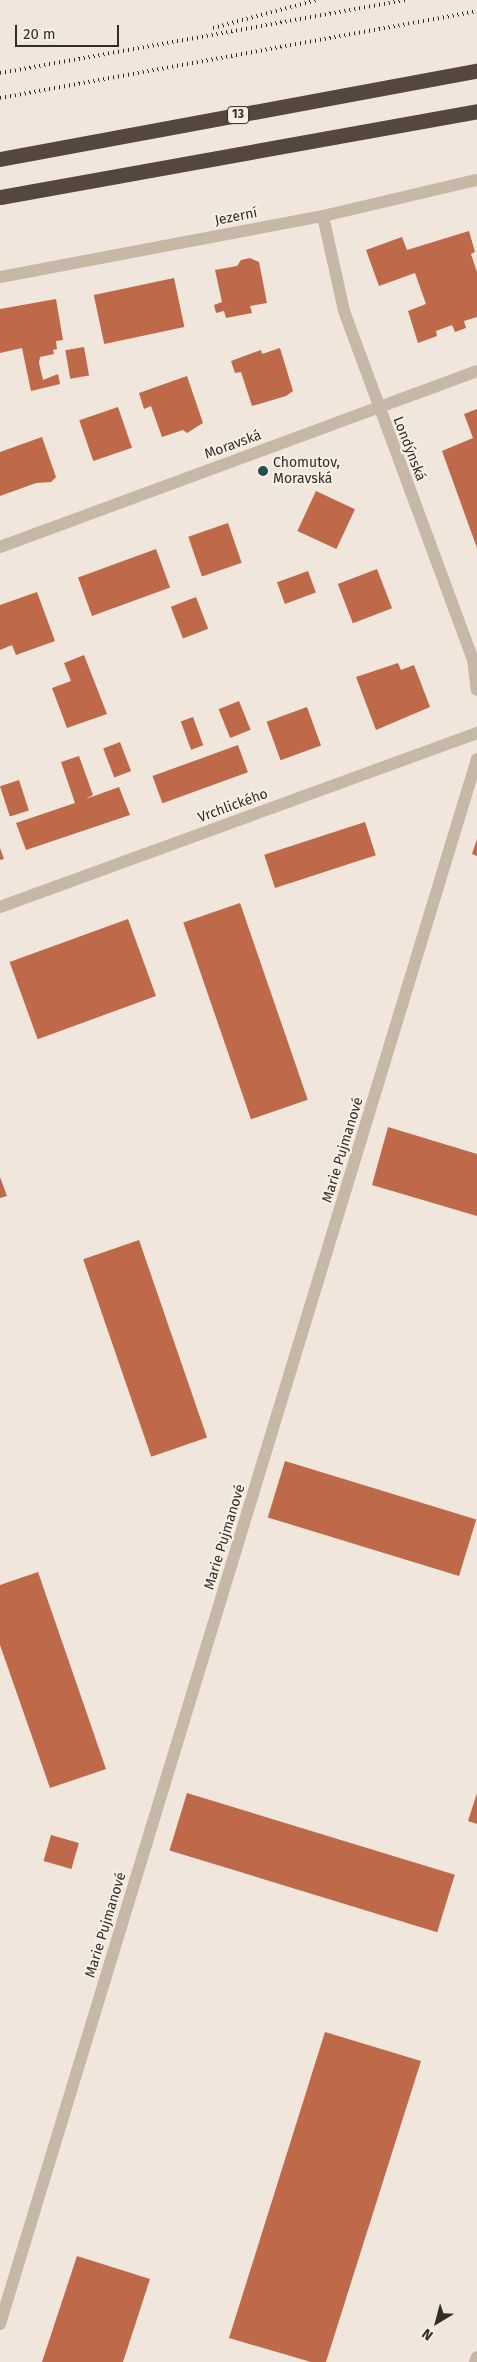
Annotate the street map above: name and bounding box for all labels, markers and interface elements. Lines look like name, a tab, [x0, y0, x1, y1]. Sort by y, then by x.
scale bar	[18, 15, 121, 47]
text: 20 m	[23, 25, 56, 43]
road number: 13	[227, 106, 249, 124]
street label: Jezerní	[213, 205, 259, 229]
street label: Londýnská	[389, 414, 429, 484]
street label: Moravská	[202, 427, 264, 463]
place label: Chomutov, Moravská	[273, 455, 340, 488]
marker: Chomutov, Moravská	[257, 465, 269, 477]
street label: Vrchlického	[196, 786, 270, 826]
street label: Marie Pujmanové	[319, 1095, 367, 1205]
street label: Marie Pujmanové	[201, 1482, 249, 1592]
street label: Marie Pujmanové	[82, 1870, 130, 1980]
north arrow	[412, 2297, 462, 2347]
text: N	[419, 2325, 437, 2344]

